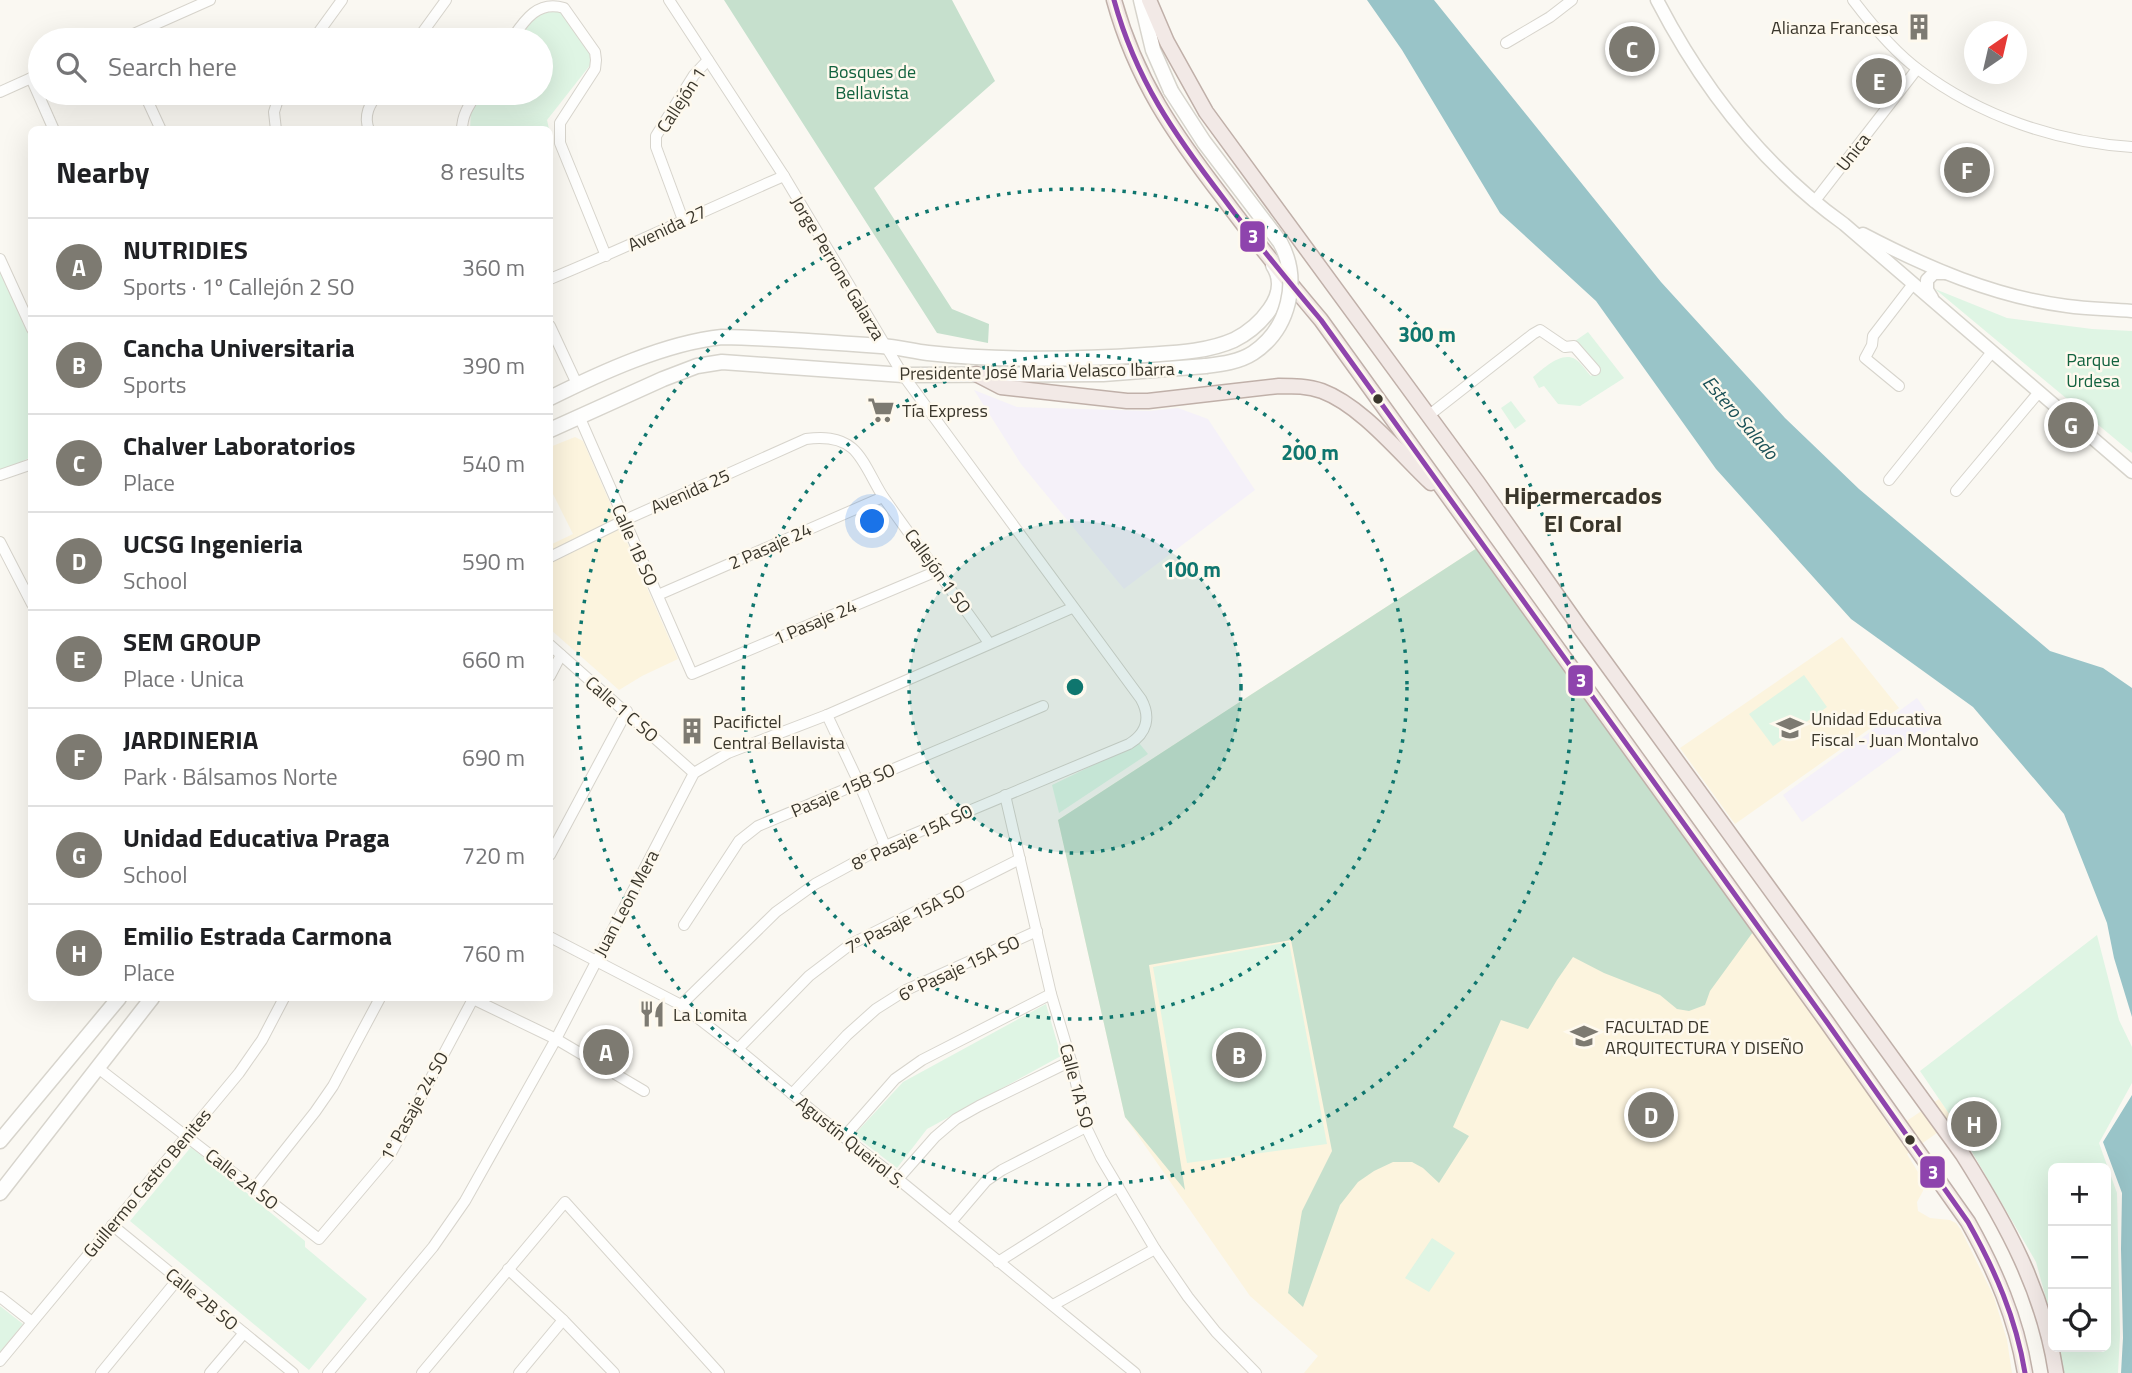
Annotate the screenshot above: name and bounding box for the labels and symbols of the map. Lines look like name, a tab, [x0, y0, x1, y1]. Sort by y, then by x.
building icon: Alianza Francesa	[1904, 12, 1934, 42]
place label: Alianza Francesa	[1771, 14, 1898, 41]
north arrow	[1964, 21, 2027, 84]
pin: C	[1609, 23, 1655, 75]
pin: E	[1856, 55, 1902, 107]
park label: Bosques de Bellavista	[828, 58, 916, 106]
street label: Callejón 1	[650, 62, 712, 138]
street label: Unica	[1829, 127, 1877, 177]
pin: F	[1944, 144, 1990, 196]
street label: Jorge Perrone Galarza	[784, 191, 892, 345]
street label: Avenida 27	[623, 198, 711, 258]
line badge: 3	[1239, 220, 1266, 253]
text: 3	[1248, 221, 1258, 250]
text: 300 m	[1398, 318, 1456, 350]
park label: Parque Urdesa	[2066, 346, 2120, 394]
street label: Presidente José Maria Velasco Ibarra	[899, 355, 1175, 387]
water label: Estero Salado	[1696, 368, 1786, 466]
unlabelled marker	[1371, 392, 1385, 406]
supermarket icon: Tía Express	[866, 395, 896, 425]
place label: Tía Express	[902, 397, 988, 424]
pin: G	[2048, 399, 2094, 451]
text: 200 m	[1281, 436, 1339, 468]
street label: Avenida 25	[646, 462, 734, 520]
district label: Hipermercados El Coral	[1504, 477, 1662, 541]
street label: Calle 1B SO	[605, 500, 665, 590]
your location	[855, 504, 889, 538]
street label: 2 Pasaje 24	[724, 516, 816, 576]
street label: Callejón 1 SO	[898, 523, 978, 619]
text: 100 m	[1163, 553, 1221, 585]
street label: 1 Pasaje 24	[769, 592, 861, 652]
line badge: 3	[1567, 664, 1594, 697]
text: 3	[1576, 665, 1586, 694]
street label: Calle 1 C SO	[579, 669, 665, 749]
centre of rings	[1063, 675, 1087, 699]
place label: Unidad Educativa Fiscal - Juan Montalvo	[1811, 705, 1979, 753]
place label: Pacifictel Central Bellavista	[713, 708, 845, 756]
school or university icon: Unidad Educativa Fiscal - Juan Montalvo	[1775, 713, 1805, 743]
building icon: Pacifictel Central Bellavista	[677, 716, 707, 746]
street label: Pasaje 15B SO	[787, 756, 899, 824]
street label: 8º Pasaje 15A SO	[847, 797, 977, 877]
street label: Juan Leon Mera	[586, 845, 666, 961]
street label: 7º Pasaje 15A SO	[840, 877, 970, 961]
street label: 6º Pasaje 15A SO	[894, 928, 1024, 1008]
restaurant icon: La Lomita	[637, 999, 667, 1029]
place label: La Lomita	[673, 1001, 747, 1028]
place label: FACULTAD DE ARQUITECTURA Y DISEÑO	[1605, 1013, 1804, 1061]
school or university icon: FACULTAD DE ARQUITECTURA Y DISEÑO	[1569, 1021, 1599, 1051]
pin: A	[583, 1026, 629, 1078]
pin: B	[1216, 1029, 1262, 1081]
street label: Calle 1A SO	[1053, 1041, 1101, 1131]
street label: 1º Pasaje 24 SO	[373, 1047, 455, 1165]
pin: D	[1628, 1089, 1674, 1141]
street label: Agustín Queirol S.	[791, 1090, 911, 1194]
pin: H	[1951, 1098, 1997, 1150]
street label: Guillermo Castro Benites	[76, 1103, 218, 1263]
unlabelled marker	[1903, 1133, 1917, 1147]
street label: Calle 2A SO	[200, 1142, 284, 1216]
line badge: 3	[1919, 1155, 1946, 1189]
text: 3	[1928, 1157, 1938, 1186]
street label: Calle 2B SO	[160, 1261, 244, 1337]

